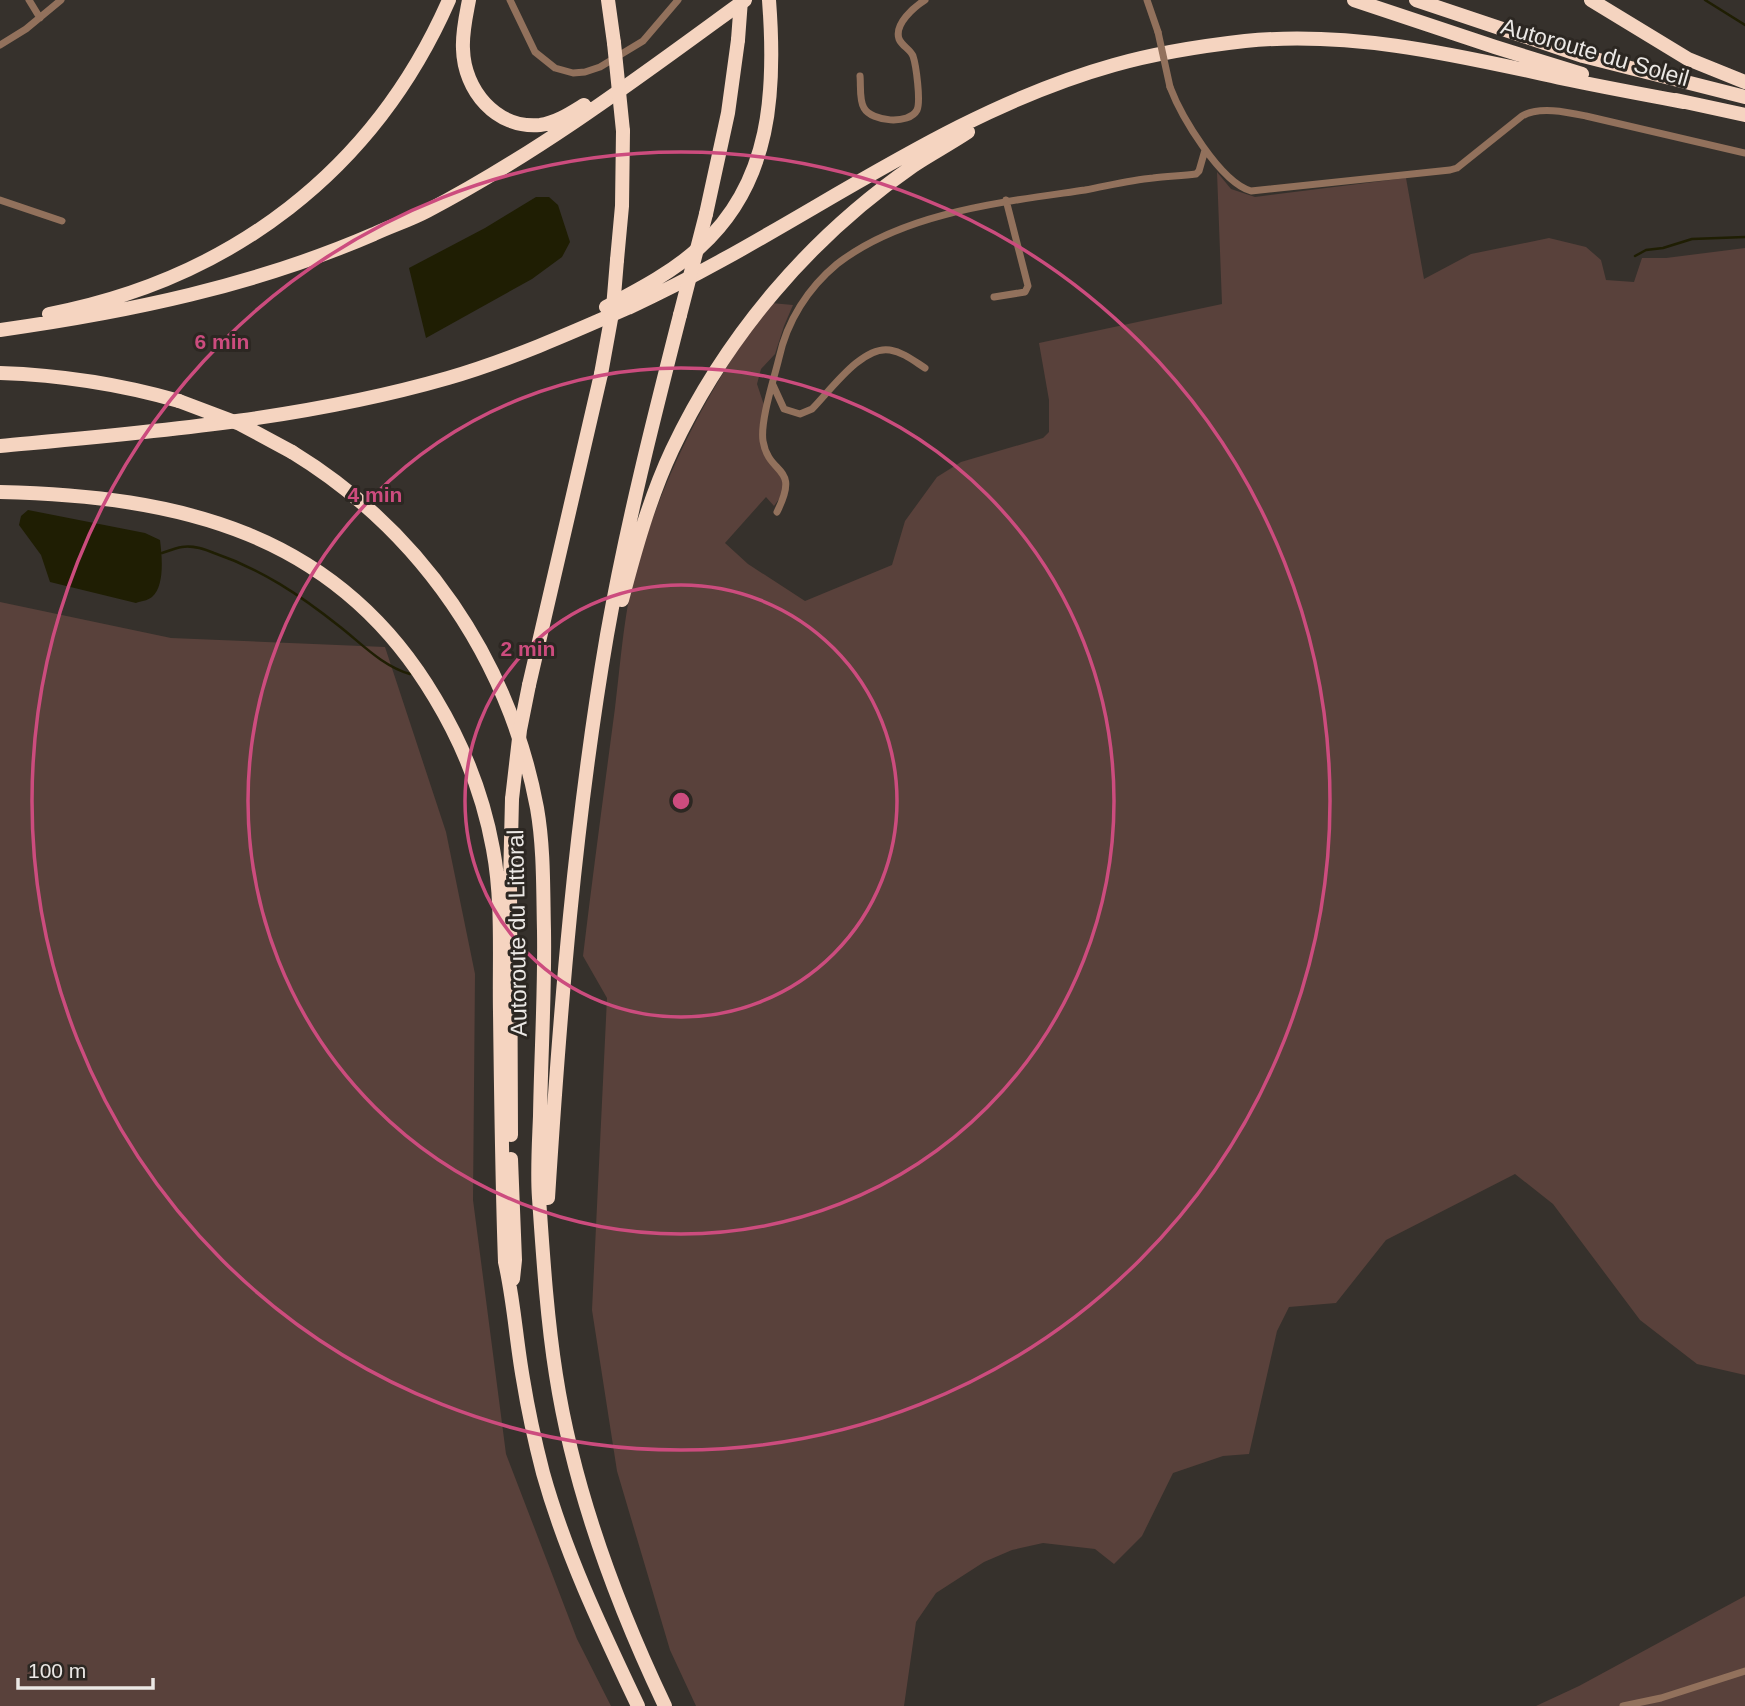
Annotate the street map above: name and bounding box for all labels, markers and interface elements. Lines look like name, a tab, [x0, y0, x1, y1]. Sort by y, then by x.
street label: Autoroute du Soleil	[1498, 13, 1692, 91]
text: 6 min	[195, 330, 249, 353]
text: 4 min	[348, 483, 402, 506]
text: 2 min	[501, 637, 555, 660]
centre of rings	[669, 789, 693, 813]
street label: Autoroute du Littoral	[502, 829, 532, 1037]
scale bar	[18, 1646, 152, 1690]
text: 100 m	[28, 1659, 86, 1682]

